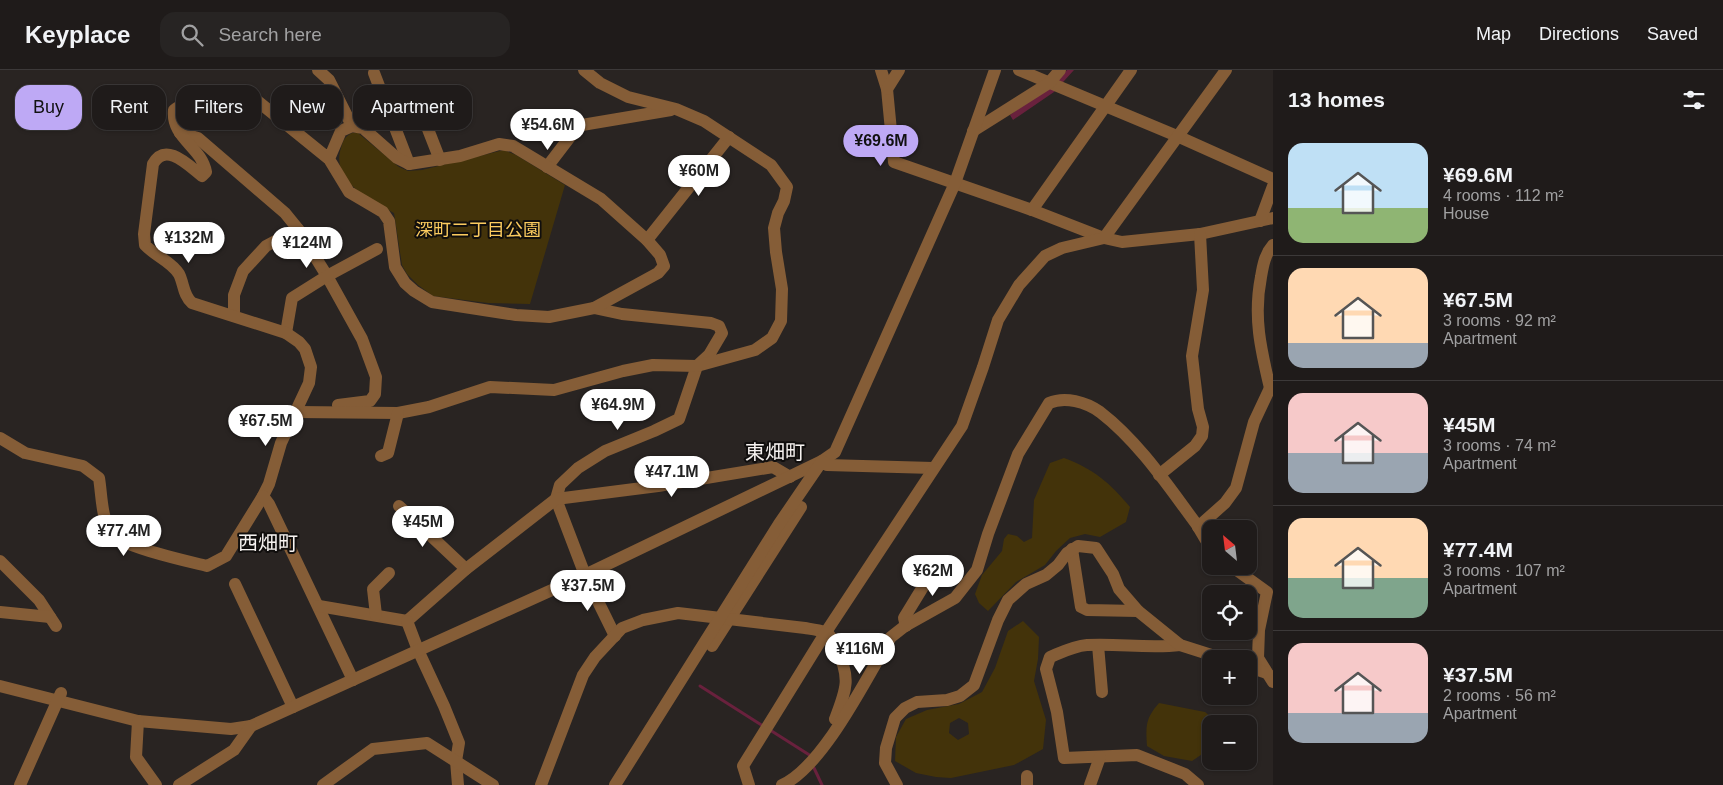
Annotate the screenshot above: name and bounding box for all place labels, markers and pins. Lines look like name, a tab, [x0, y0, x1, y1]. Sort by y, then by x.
pin: ¥54.6M	[507, 108, 589, 151]
pin: ¥69.6M	[840, 124, 922, 167]
pin: ¥60M	[669, 154, 729, 197]
pin: ¥132M	[154, 222, 224, 264]
pin: ¥124M	[272, 226, 342, 269]
pin: ¥64.9M	[577, 388, 659, 431]
pin: ¥67.5M	[225, 404, 307, 447]
pin: ¥47.1M	[631, 456, 713, 498]
pin: ¥45M	[393, 506, 453, 548]
pin: ¥77.4M	[83, 514, 165, 557]
pin: ¥62M	[903, 554, 963, 597]
pin: ¥37.5M	[547, 570, 629, 612]
pin: ¥116M	[825, 632, 895, 675]

